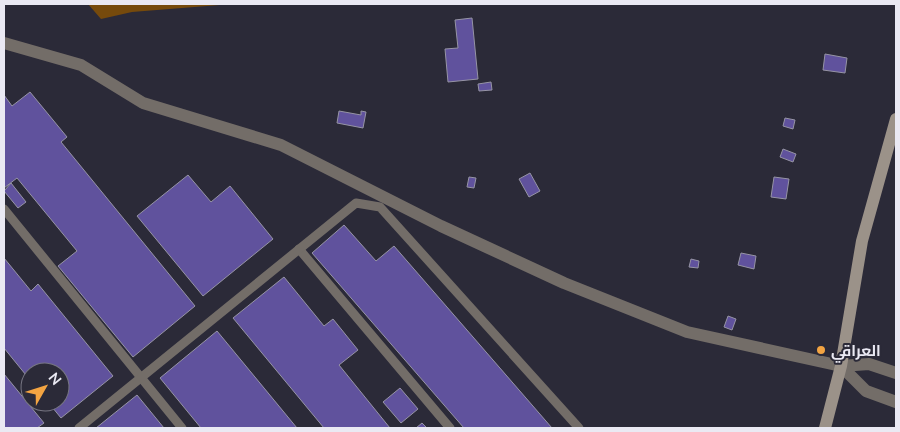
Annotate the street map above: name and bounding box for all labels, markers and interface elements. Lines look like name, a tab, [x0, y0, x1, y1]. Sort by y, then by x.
place label: العراقي	[831, 341, 881, 363]
marker: العراقي	[815, 344, 827, 356]
north arrow	[20, 362, 70, 412]
text: N	[45, 369, 65, 388]

